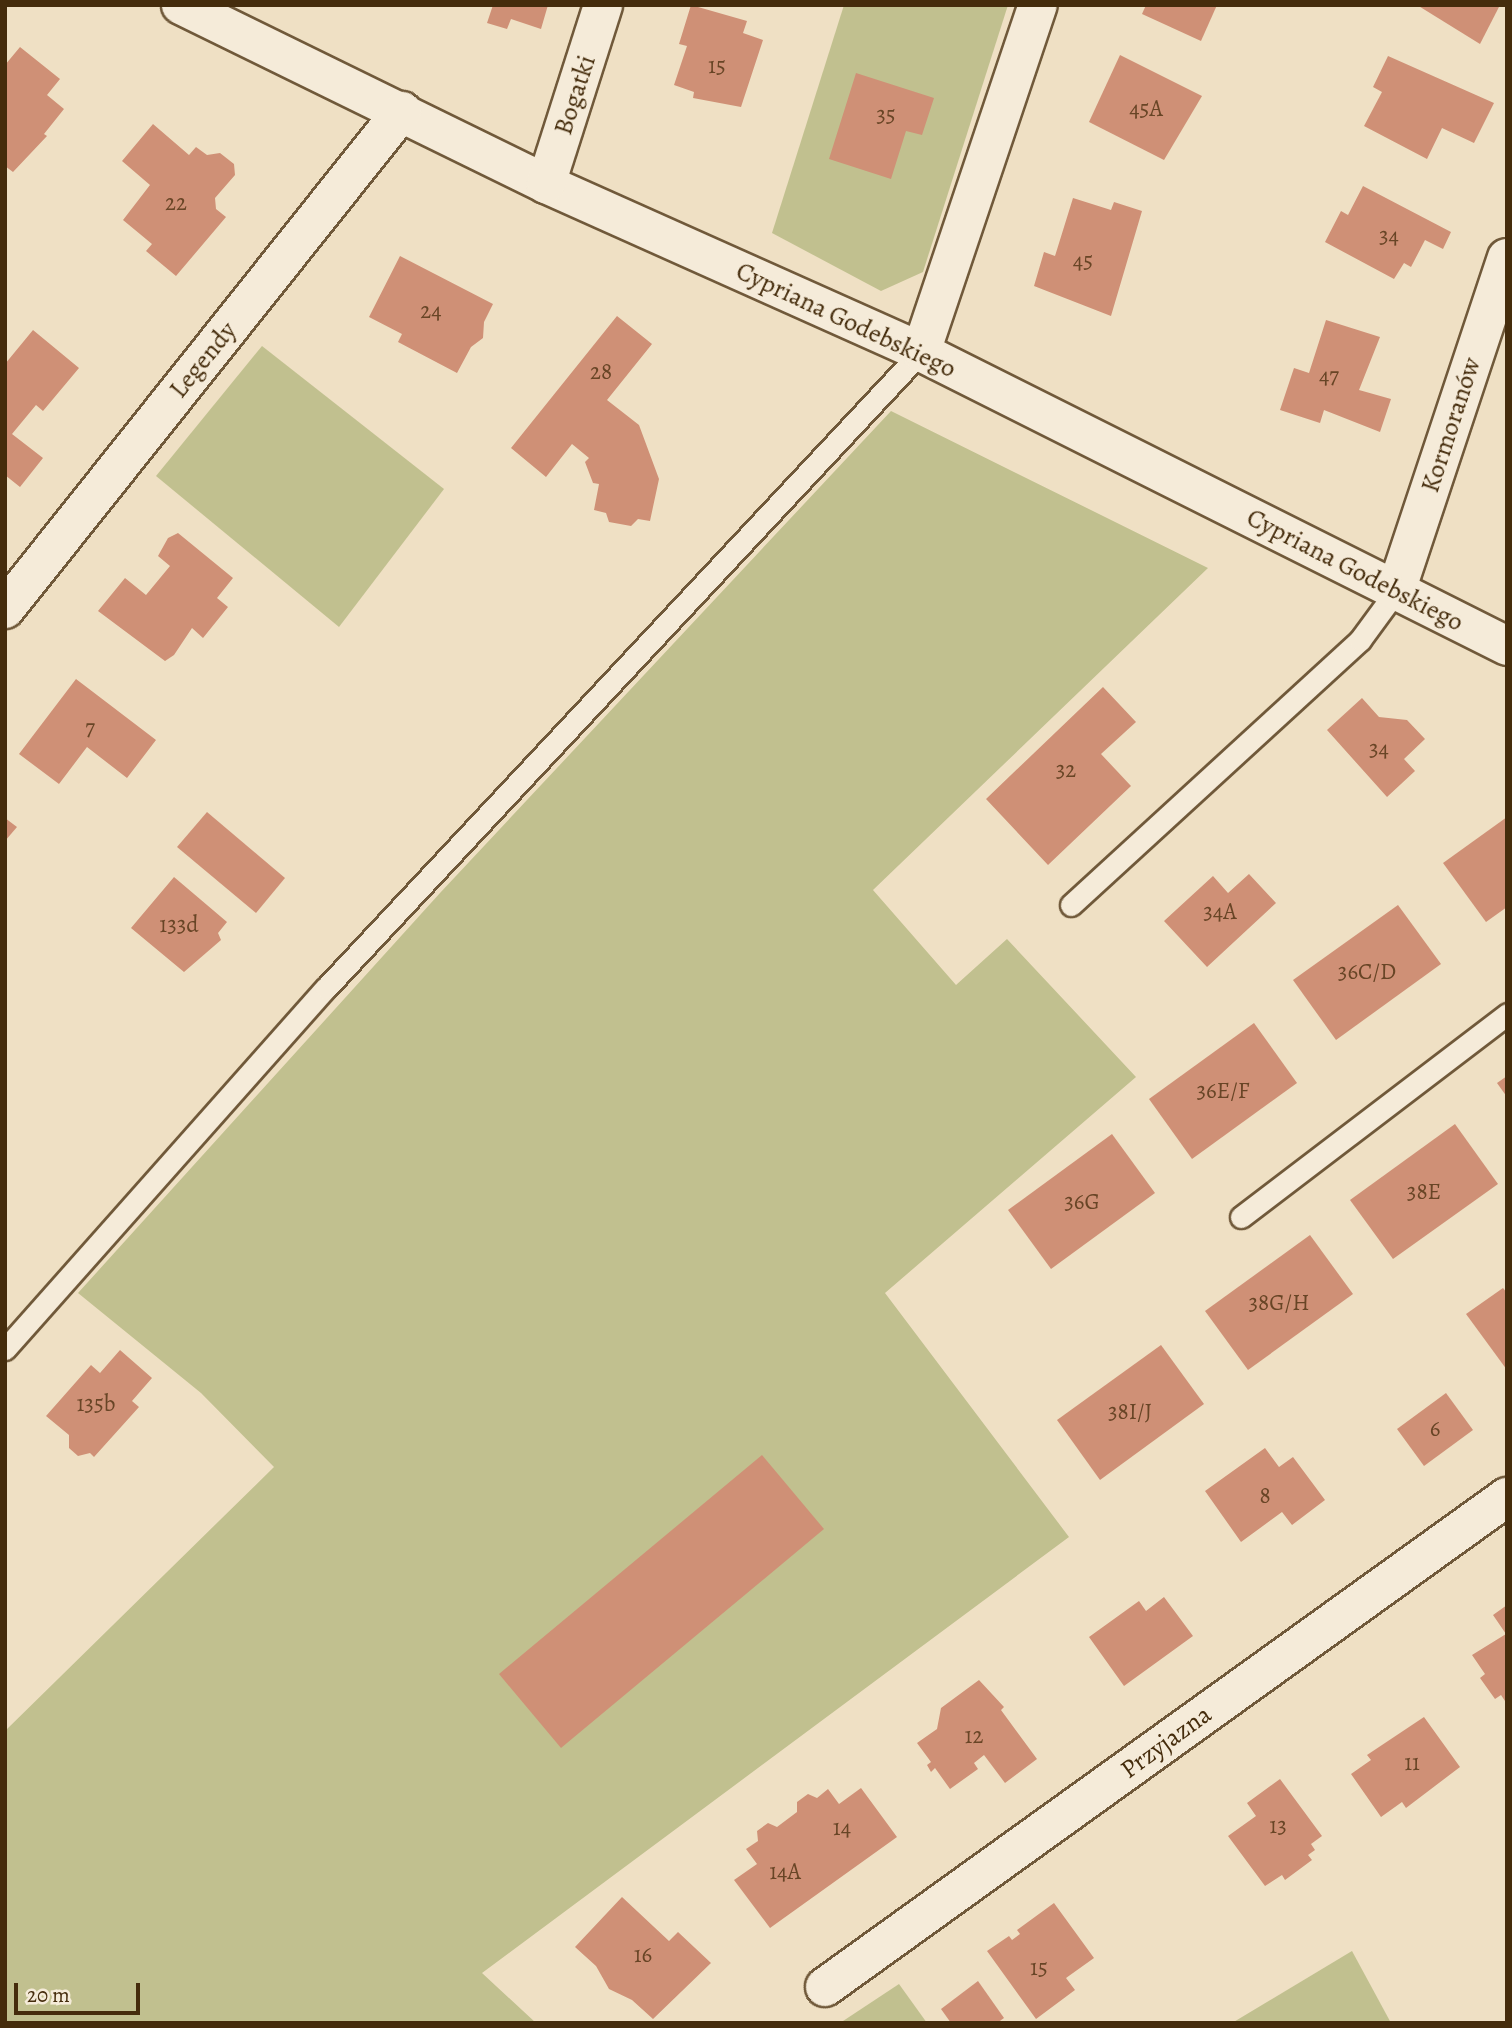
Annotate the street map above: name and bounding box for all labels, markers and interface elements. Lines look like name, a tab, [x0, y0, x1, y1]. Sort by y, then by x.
street label: Bogatki	[548, 51, 602, 139]
house number: 15	[708, 52, 726, 80]
house number: 45A	[1129, 95, 1163, 123]
house number: 35	[876, 101, 896, 129]
house number: 22	[165, 189, 187, 217]
house number: 34	[1379, 222, 1399, 250]
house number: 45	[1073, 247, 1093, 275]
street label: Cypriana Godebskiego	[731, 255, 961, 385]
house number: 24	[420, 297, 442, 325]
street label: Legendy	[163, 316, 243, 404]
street label: Kormoranów	[1415, 354, 1487, 496]
house number: 28	[590, 358, 612, 386]
house number: 47	[1319, 362, 1339, 390]
street label: Cypriana Godebskiego	[1241, 502, 1469, 638]
house number: 7	[85, 714, 95, 742]
house number: 34	[1369, 735, 1389, 763]
house number: 32	[1056, 756, 1076, 784]
house number: 34A	[1203, 898, 1237, 926]
house number: 133d	[159, 911, 199, 939]
house number: 36C/D	[1338, 958, 1396, 986]
house number: 36E/F	[1196, 1077, 1250, 1105]
house number: 38E	[1407, 1178, 1441, 1206]
house number: 36G	[1064, 1188, 1100, 1216]
house number: 38G/H	[1249, 1289, 1309, 1317]
house number: 135b	[76, 1390, 116, 1418]
house number: 38I/J	[1108, 1398, 1152, 1426]
house number: 6	[1430, 1415, 1440, 1443]
house number: 8	[1259, 1482, 1271, 1510]
street label: Przyjazna	[1115, 1699, 1217, 1785]
house number: 12	[965, 1722, 983, 1750]
house number: 11	[1404, 1749, 1420, 1777]
house number: 13	[1269, 1812, 1287, 1840]
house number: 14	[833, 1814, 851, 1842]
house number: 14A	[769, 1858, 801, 1886]
house number: 16	[634, 1941, 652, 1969]
house number: 15	[1030, 1954, 1048, 1982]
scale bar	[18, 1968, 144, 2012]
text: 20 m	[27, 1981, 70, 2009]

